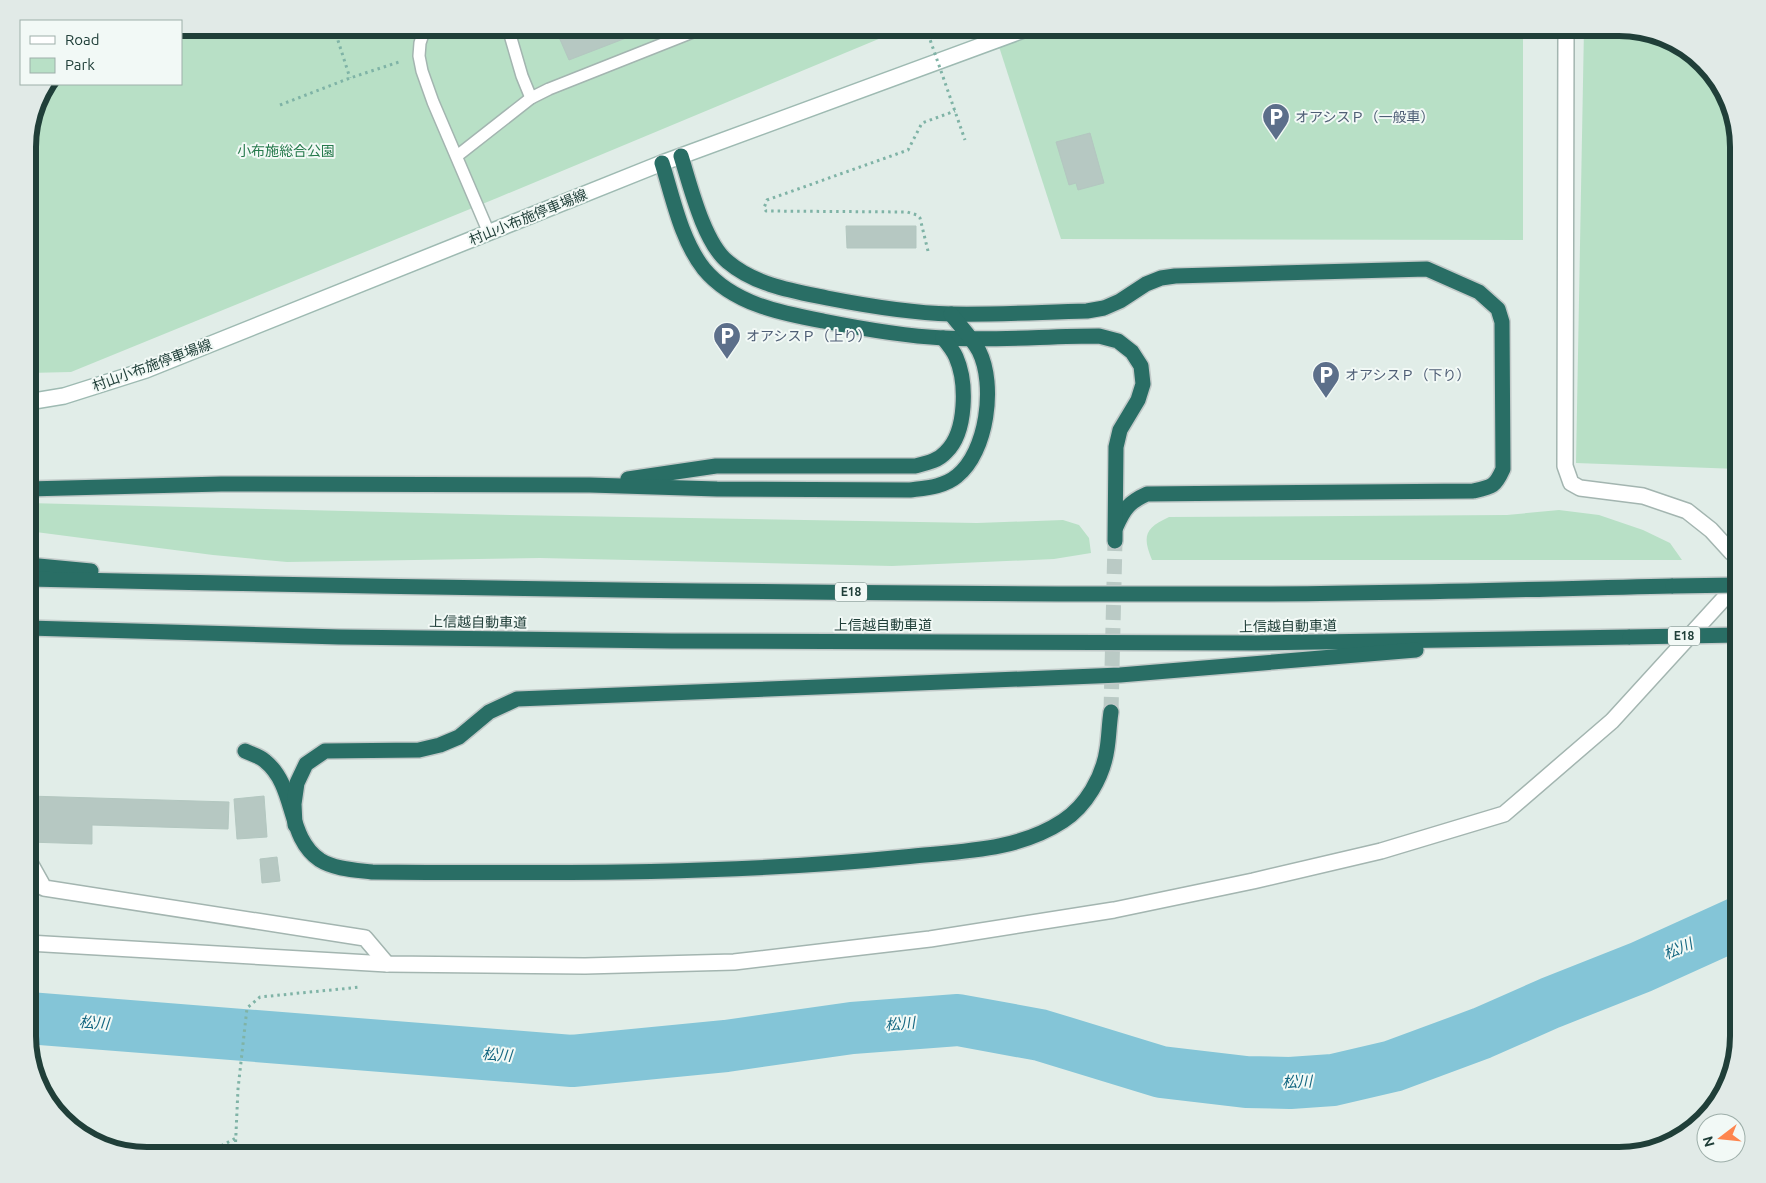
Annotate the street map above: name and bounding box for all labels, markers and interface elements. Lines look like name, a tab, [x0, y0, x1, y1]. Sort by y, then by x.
legend	[20, 20, 182, 85]
text: Road	[65, 31, 100, 48]
text: Park	[65, 56, 95, 73]
parking icon: オアシスＰ（一般車）	[1261, 102, 1291, 141]
place label: オアシスＰ（一般車）	[1295, 109, 1434, 125]
park label: 小布施総合公園	[237, 143, 335, 159]
street label: 村山小布施停車場線	[467, 186, 589, 248]
parking icon: オアシスＰ（上り）	[712, 321, 742, 360]
place label: オアシスＰ（上り）	[746, 328, 871, 344]
street label: 村山小布施停車場線	[90, 336, 214, 394]
parking icon: オアシスＰ（下り）	[1311, 360, 1341, 399]
place label: オアシスＰ（下り）	[1345, 367, 1470, 383]
road number: E18	[835, 582, 867, 602]
street label: 上信越自動車道	[429, 613, 527, 631]
street label: 上信越自動車道	[834, 617, 932, 633]
street label: 上信越自動車道	[1239, 617, 1337, 635]
road number: E18	[1668, 626, 1700, 646]
water label: 松川	[1661, 934, 1697, 962]
water label: 松川	[78, 1013, 112, 1032]
water label: 松川	[884, 1014, 918, 1033]
water label: 松川	[481, 1045, 515, 1064]
water label: 松川	[1282, 1072, 1314, 1091]
north arrow	[1696, 1113, 1746, 1163]
text: N	[1699, 1134, 1718, 1149]

